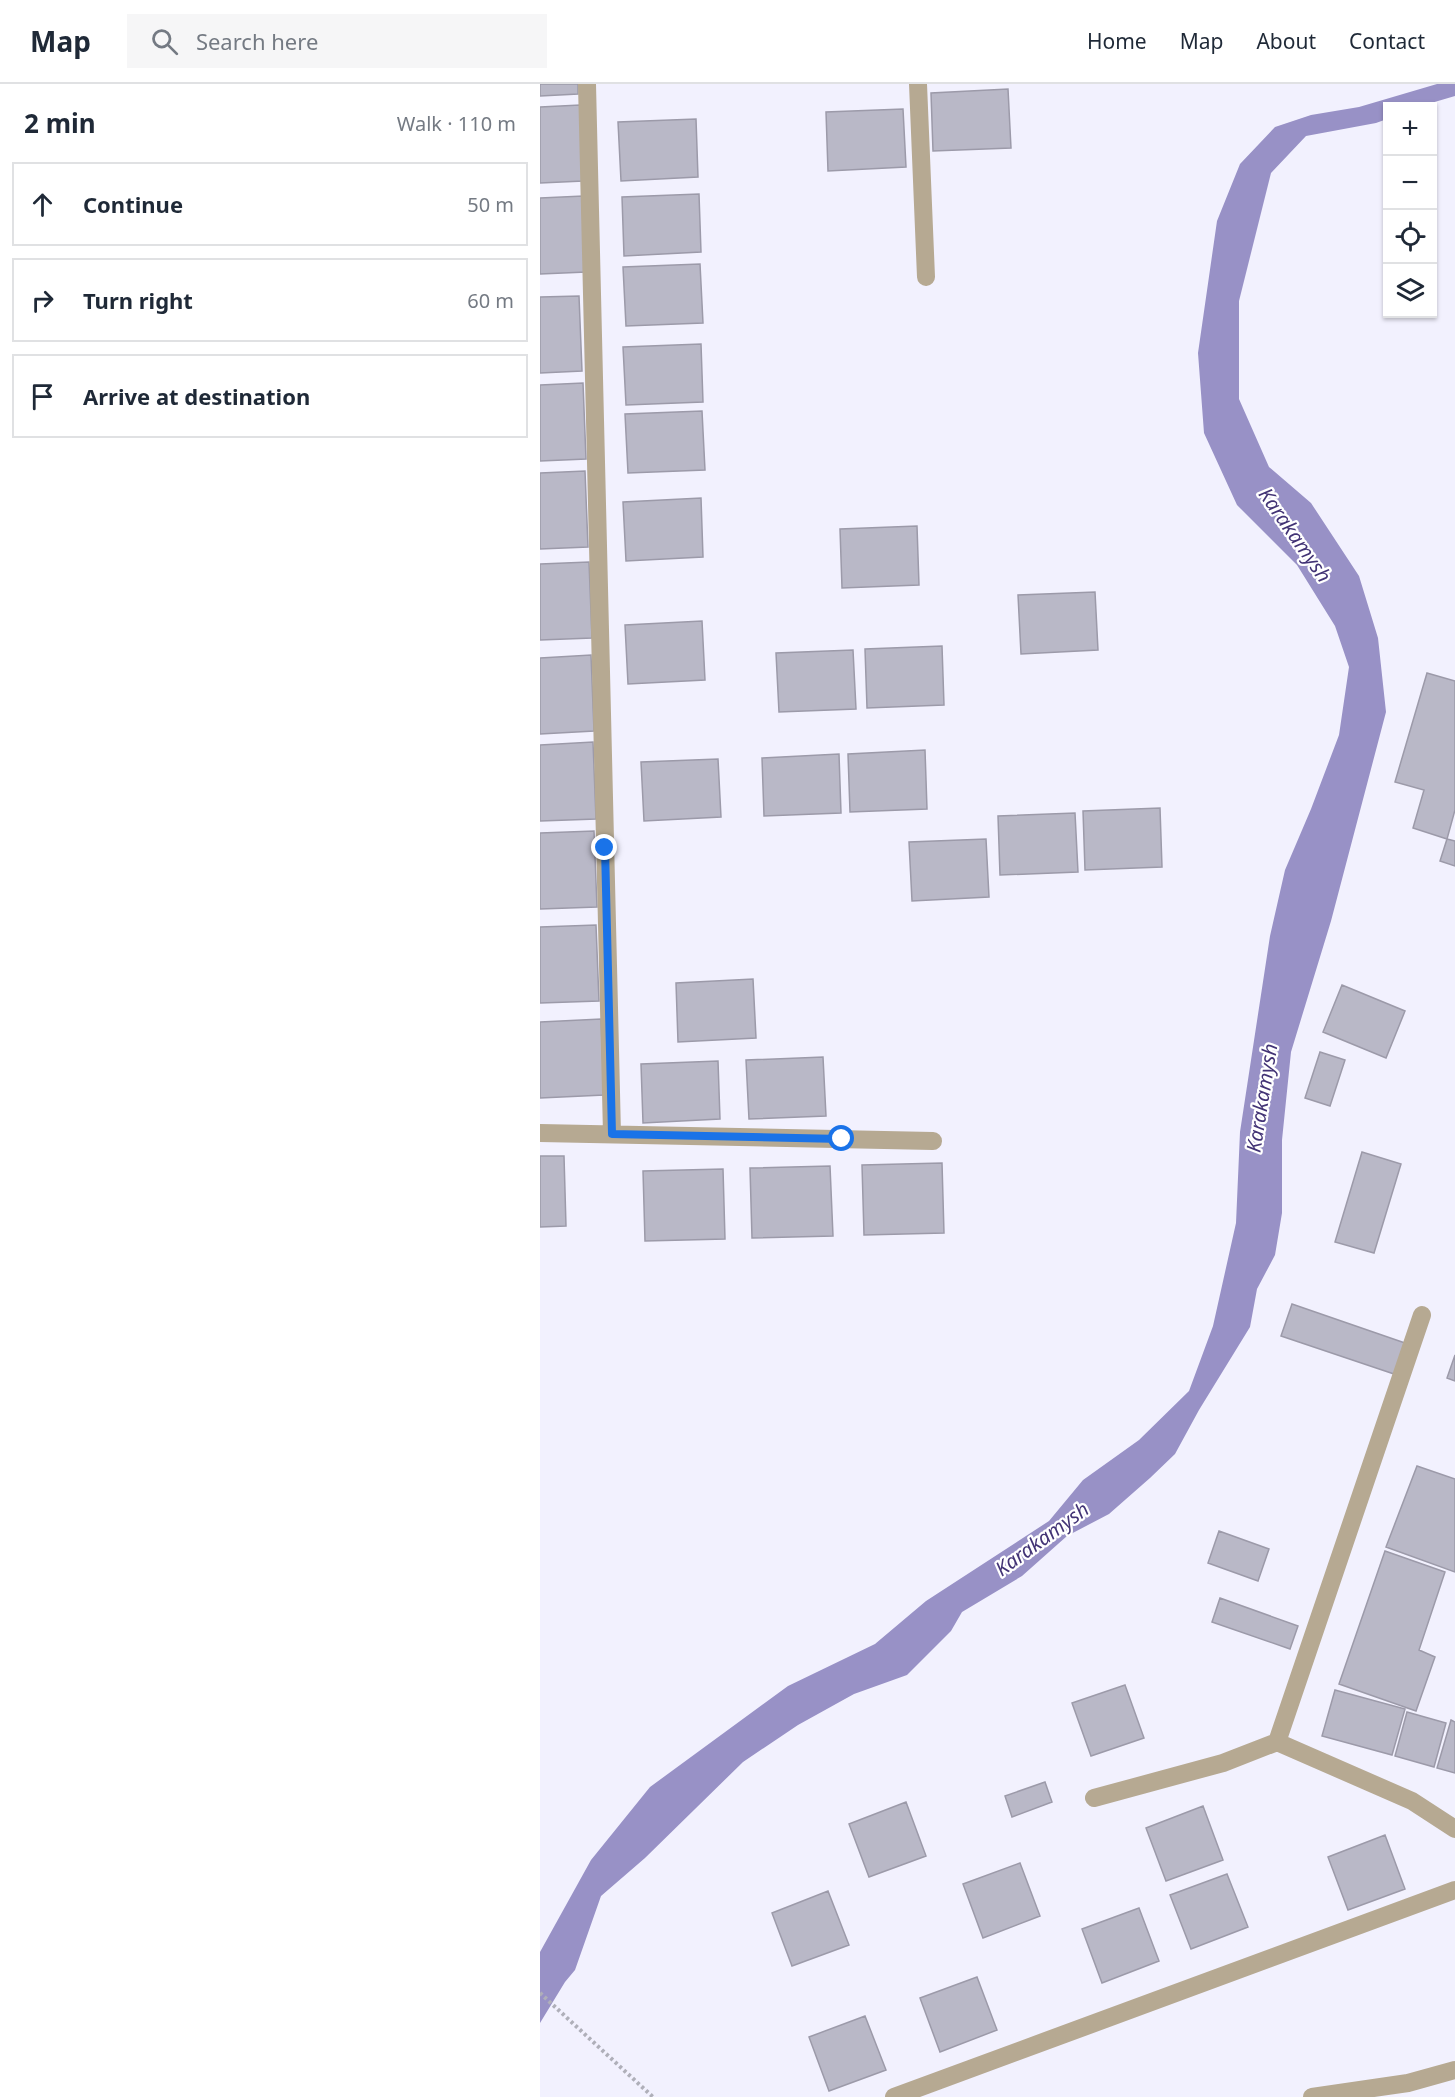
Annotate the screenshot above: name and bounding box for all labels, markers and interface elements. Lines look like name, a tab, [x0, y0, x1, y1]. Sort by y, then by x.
search box	[127, 14, 547, 68]
text: Map	[30, 22, 91, 60]
icon: search	[148, 25, 181, 58]
text: Search here	[196, 26, 318, 56]
text: Home	[1087, 27, 1147, 55]
text: Map	[1180, 27, 1223, 55]
text: About	[1256, 27, 1316, 55]
text: Contact	[1349, 27, 1425, 55]
map controls	[1383, 102, 1437, 318]
button: +	[1383, 102, 1437, 156]
text: 2 min	[24, 105, 96, 141]
text: Walk · 110 m	[397, 110, 516, 137]
button: −	[1383, 156, 1437, 210]
icon: ahead	[26, 188, 59, 221]
text: Continue	[83, 189, 183, 219]
text: 50 m	[467, 191, 514, 218]
button: locate	[1383, 210, 1437, 264]
button: layers	[1383, 264, 1437, 318]
icon: right	[26, 284, 59, 317]
text: Turn right	[83, 285, 193, 315]
text: 60 m	[467, 287, 514, 314]
icon: arrive	[26, 380, 59, 413]
text: Arrive at destination	[83, 381, 310, 411]
water label: Karakamysh	[1253, 482, 1338, 587]
route end	[591, 834, 617, 860]
water label: Karakamysh	[1240, 1042, 1283, 1154]
route start	[828, 1125, 854, 1151]
water label: Karakamysh	[989, 1495, 1094, 1582]

